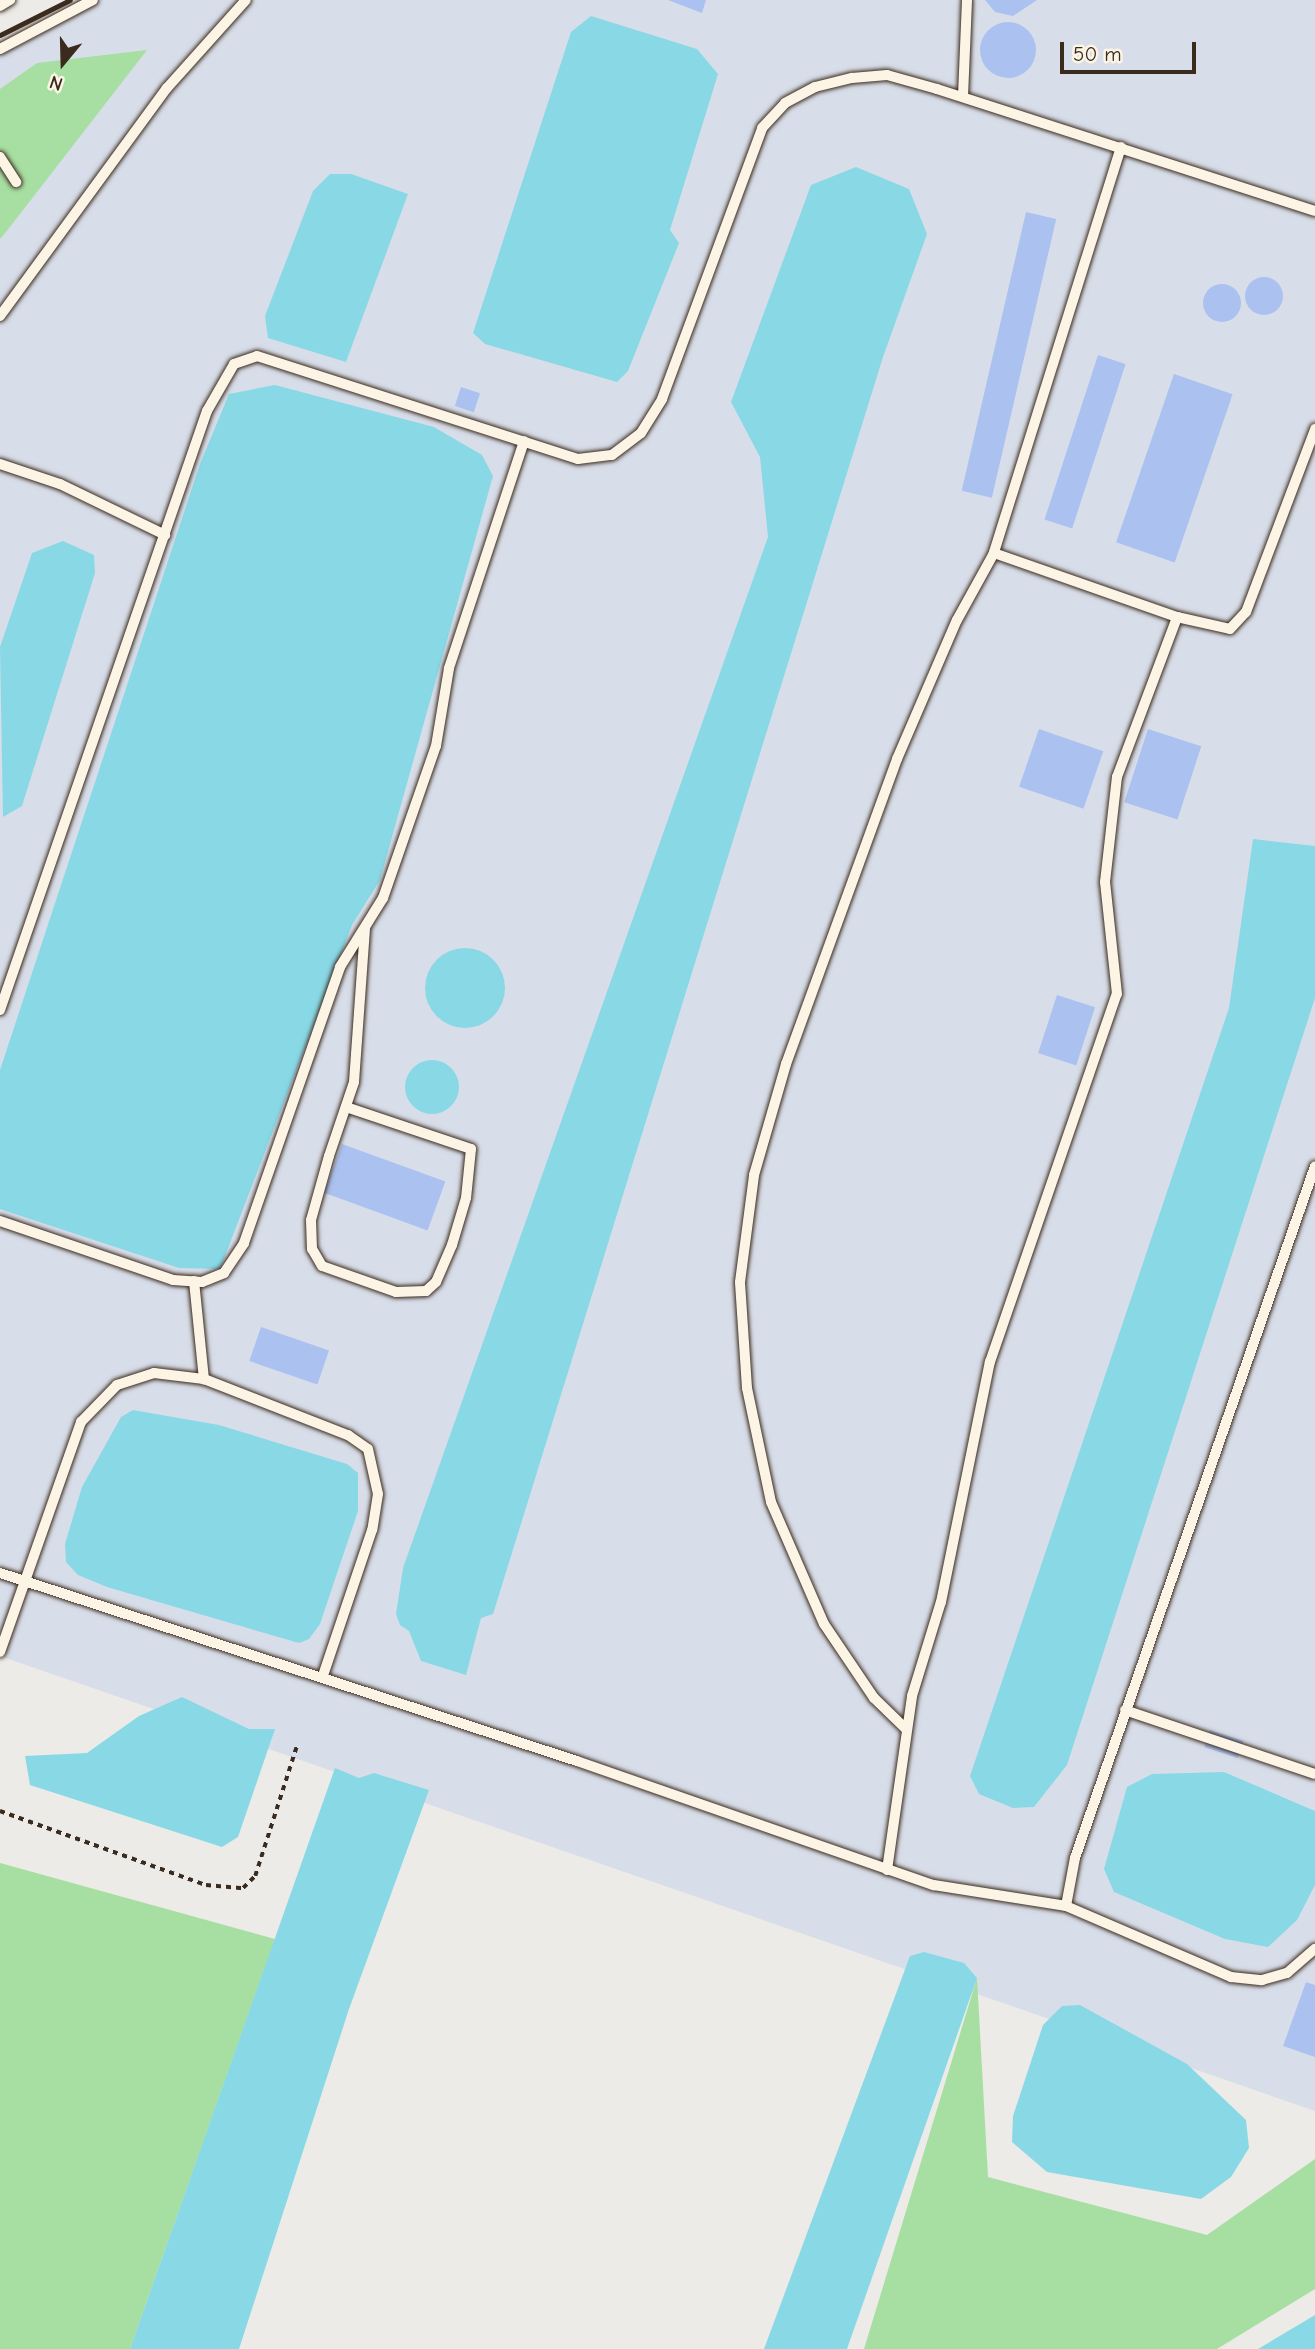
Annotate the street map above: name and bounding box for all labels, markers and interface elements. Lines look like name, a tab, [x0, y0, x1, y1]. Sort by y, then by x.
north arrow	[28, 28, 98, 98]
scale bar	[1063, 28, 1200, 72]
text: 50 m	[1073, 42, 1122, 66]
text: N	[47, 70, 66, 95]

